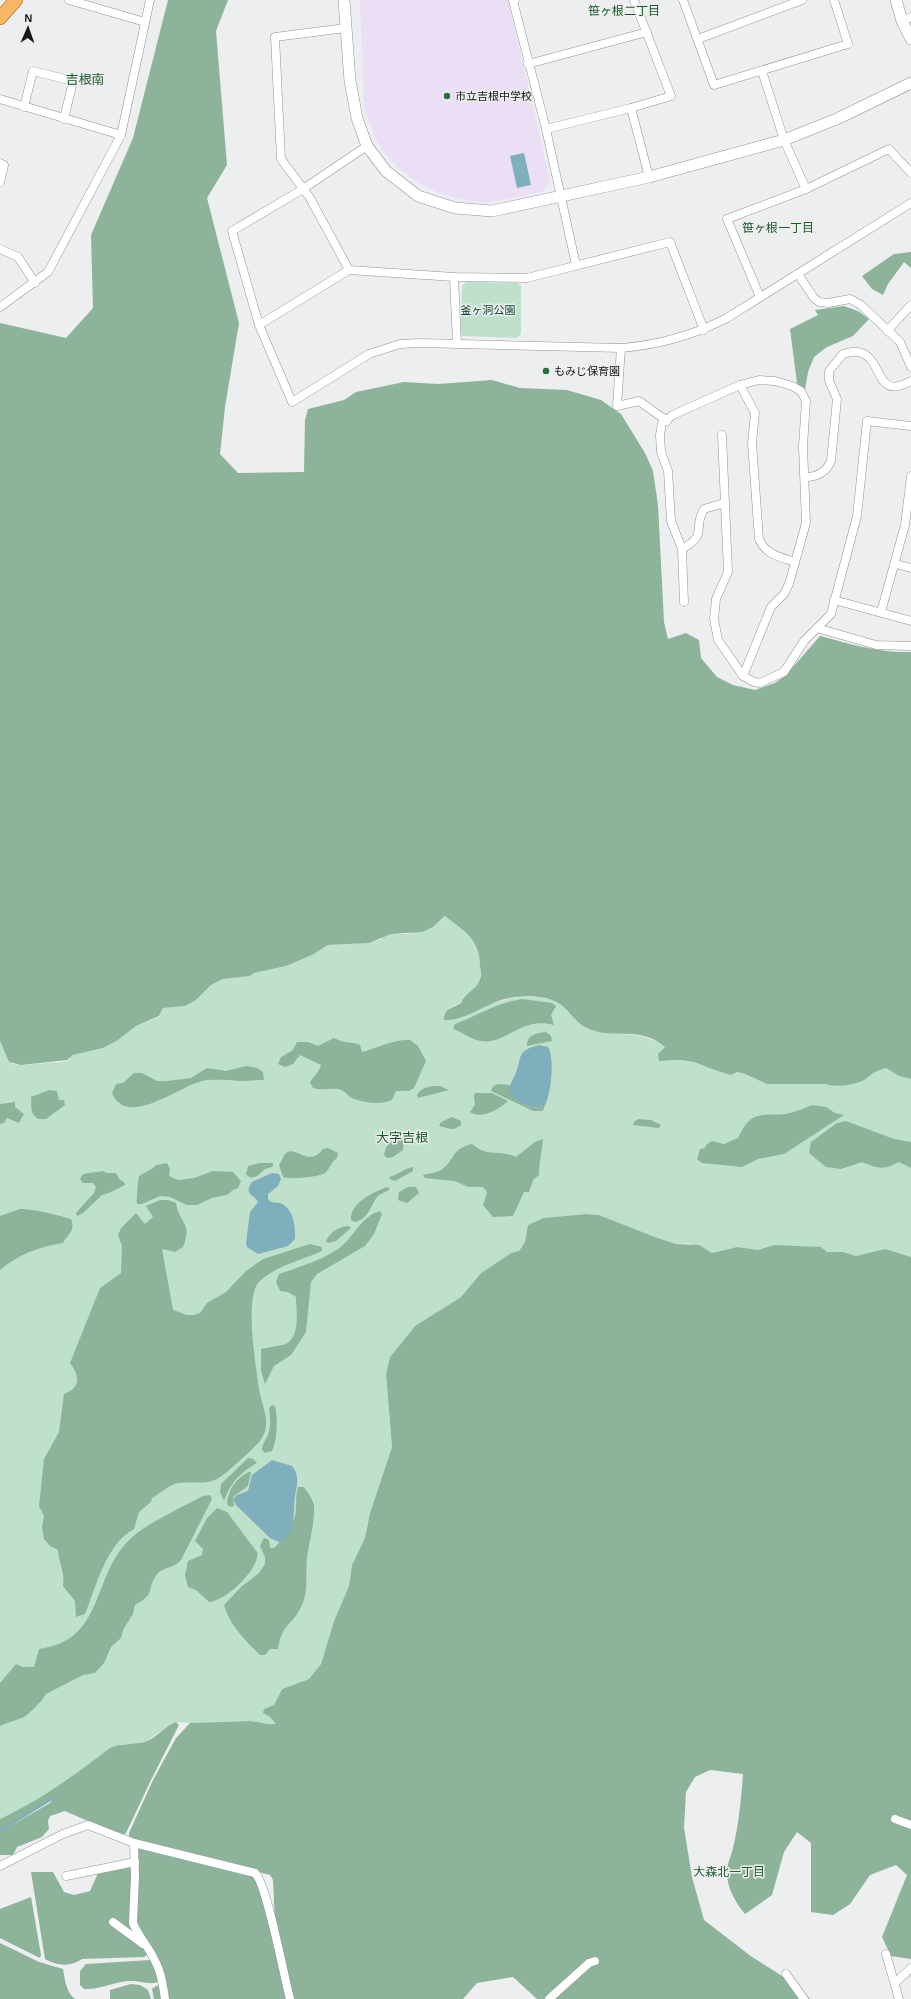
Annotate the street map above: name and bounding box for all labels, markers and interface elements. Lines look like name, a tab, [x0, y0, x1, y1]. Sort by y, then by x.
district label: 笹ヶ根二丁目	[588, 4, 660, 18]
north arrow	[8, 8, 48, 48]
text: N	[24, 12, 33, 24]
district label: 吉根南	[65, 72, 105, 87]
place label: 市立吉根中学校	[455, 90, 532, 102]
marker: 市立吉根中学校	[442, 91, 452, 101]
district label: 笹ヶ根一丁目	[742, 221, 814, 235]
park label: 釜ヶ洞公園	[461, 304, 516, 316]
place label: もみじ保育園	[554, 365, 620, 377]
marker: もみじ保育園	[541, 366, 551, 376]
district label: 大字吉根	[376, 1130, 428, 1145]
district label: 大森北一丁目	[693, 1865, 765, 1879]

